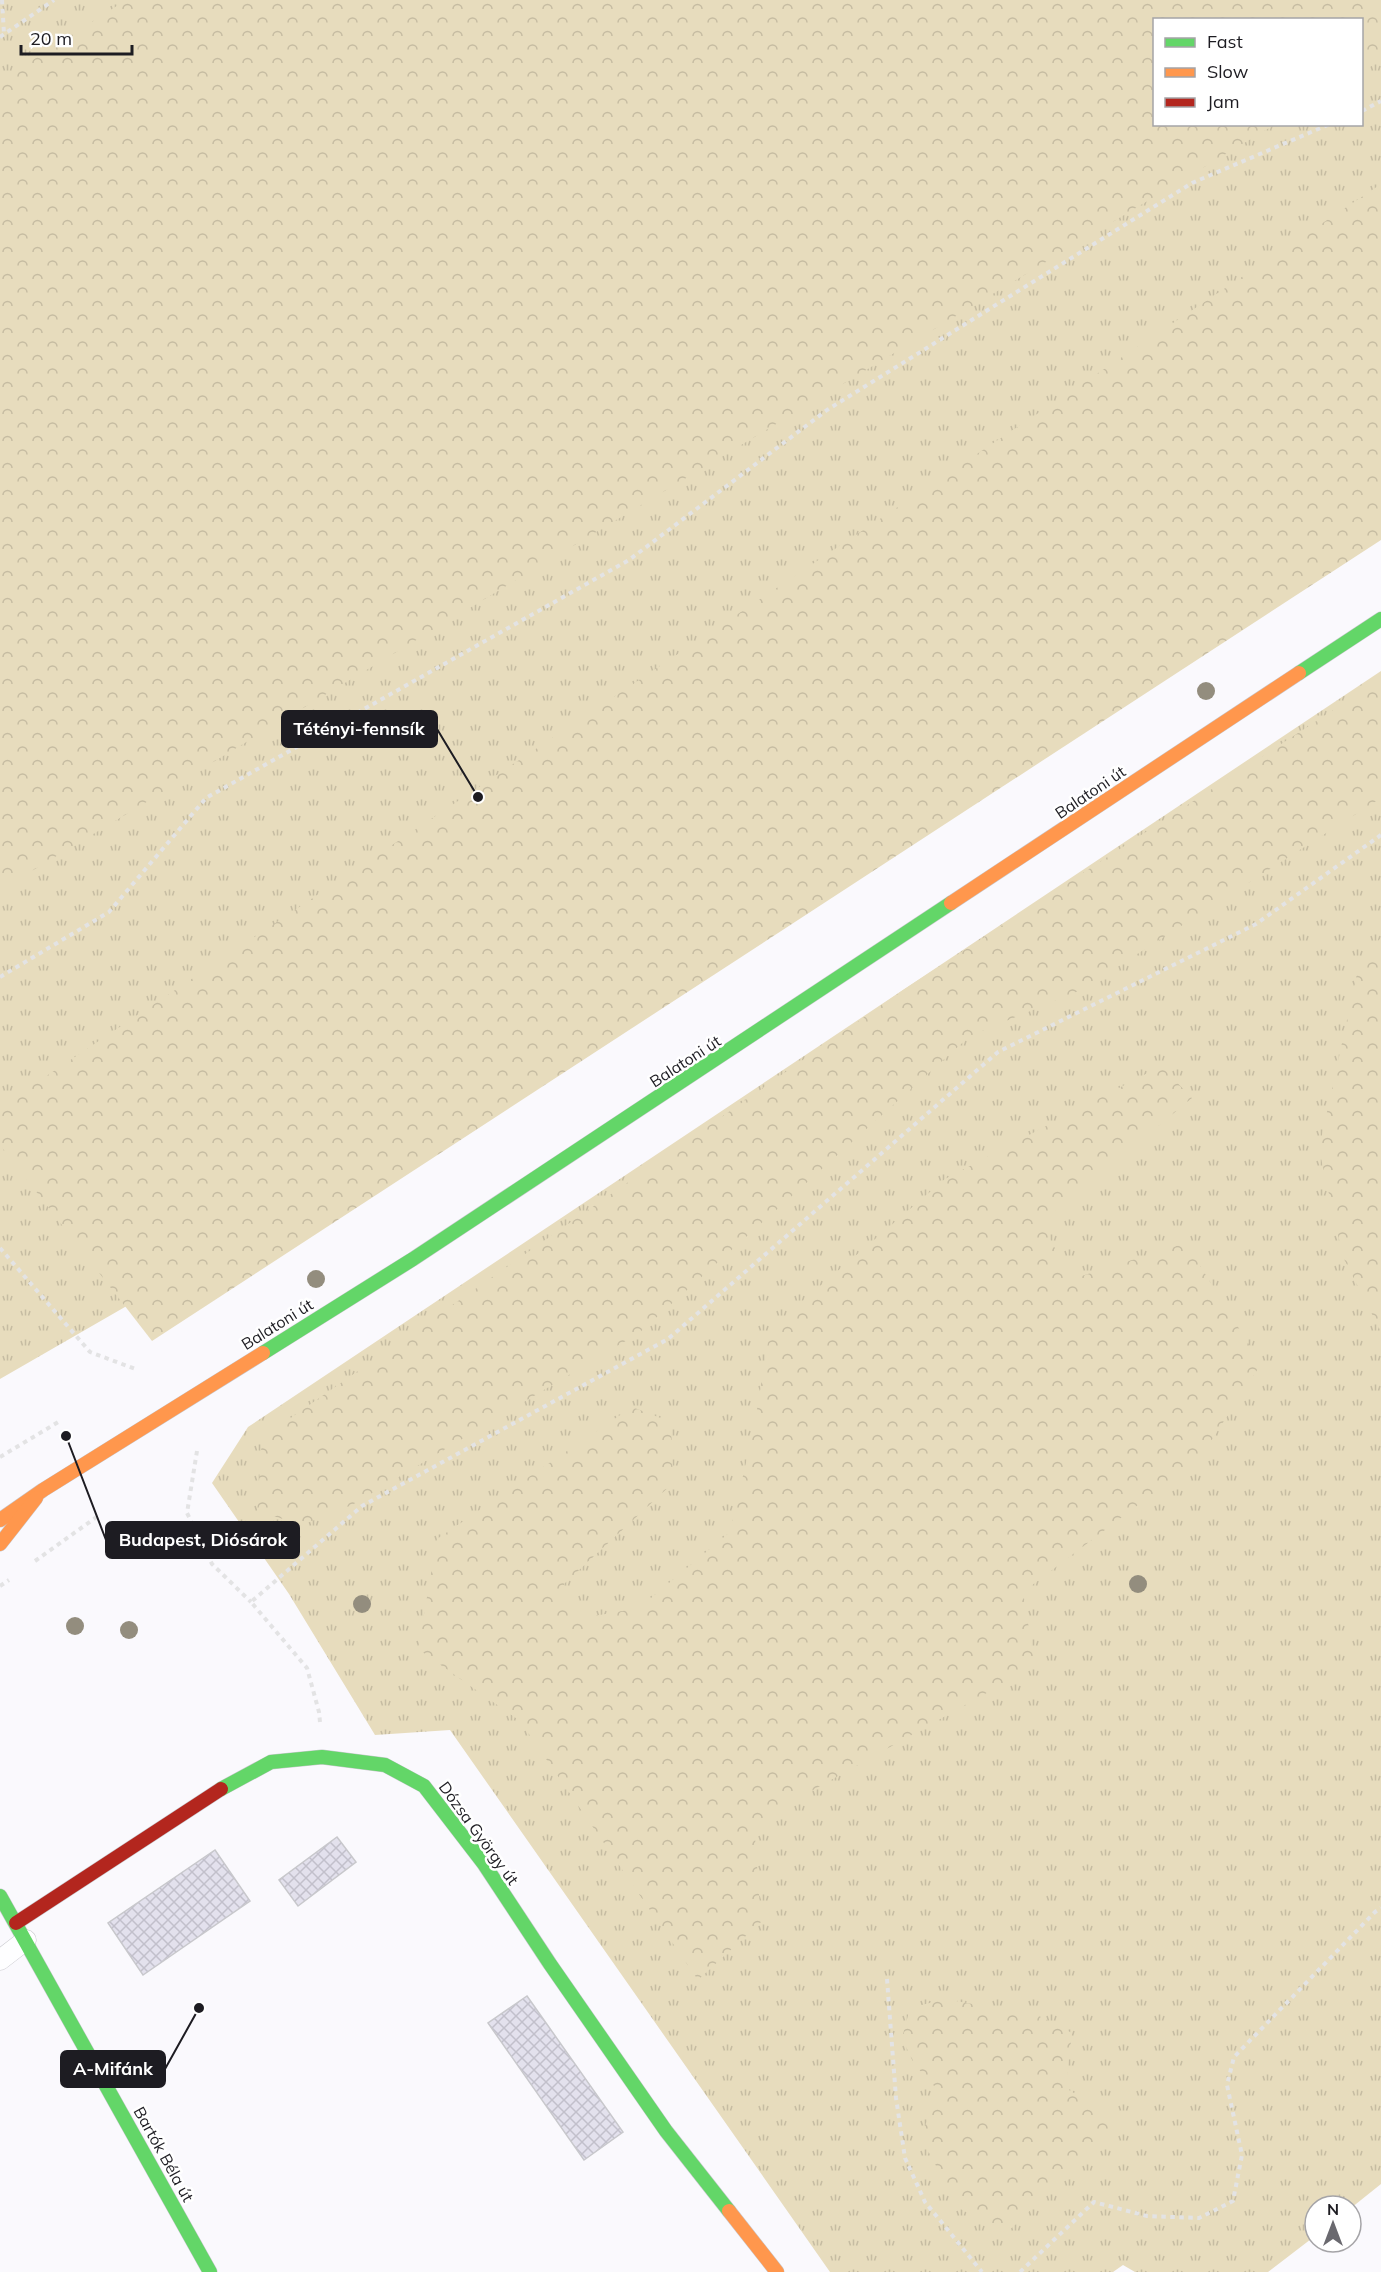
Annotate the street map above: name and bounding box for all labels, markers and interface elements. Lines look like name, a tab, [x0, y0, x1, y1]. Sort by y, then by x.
scale bar	[21, 18, 132, 56]
legend	[1153, 18, 1363, 126]
text: 20 m	[30, 27, 72, 50]
text: Fast	[1207, 30, 1243, 53]
text: Slow	[1207, 60, 1249, 83]
text: Jam	[1207, 90, 1240, 113]
callout: Tétényi-fennsík	[282, 711, 437, 747]
text: Tétényi-fennsík	[293, 717, 426, 740]
street label: Balatoni út	[1051, 761, 1129, 823]
street label: Balatoni út	[646, 1030, 725, 1091]
street label: Balatoni út	[237, 1294, 317, 1354]
callout: Budapest, Diósárok	[106, 1522, 299, 1558]
text: Budapest, Diósárok	[119, 1528, 288, 1551]
street label: Dózsa György út	[435, 1777, 523, 1889]
callout: A-Mifánk	[61, 2051, 165, 2087]
text: A-Mifánk	[73, 2057, 154, 2080]
street label: Bartók Béla út	[130, 2103, 199, 2205]
north arrow	[1303, 2194, 1363, 2254]
text: N	[1327, 2199, 1339, 2219]

